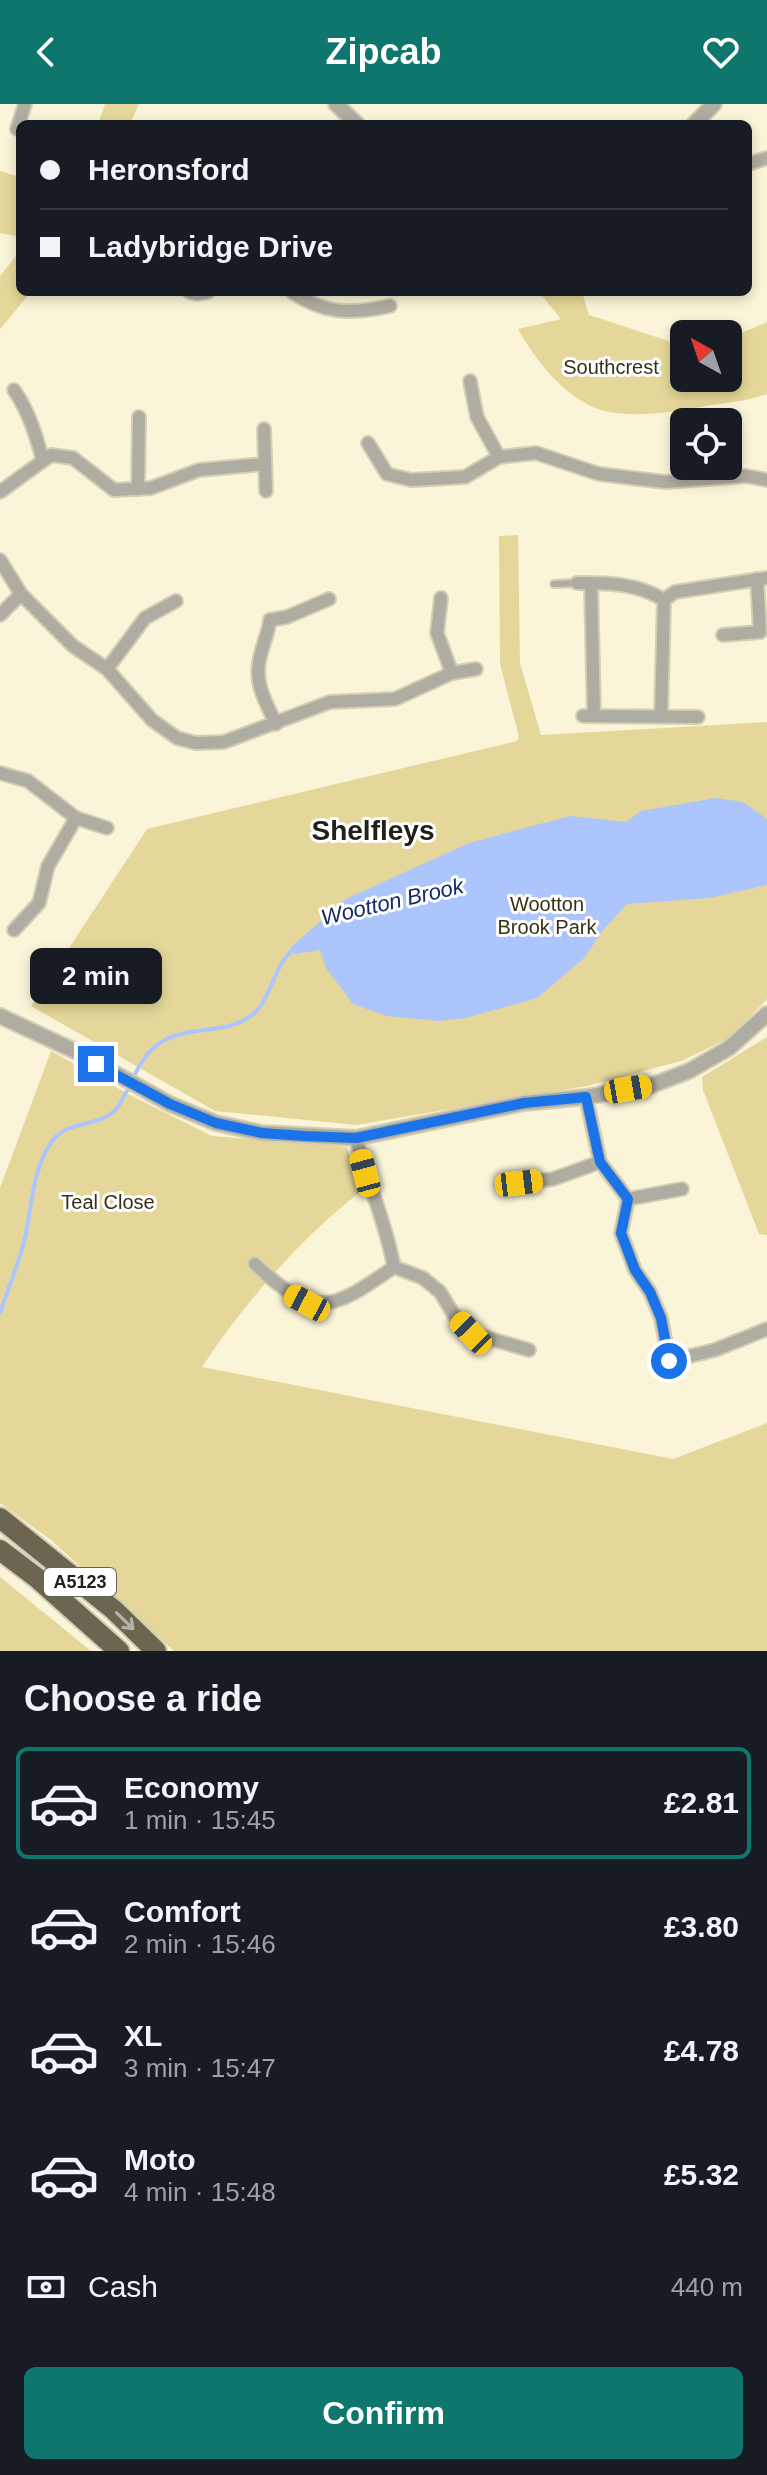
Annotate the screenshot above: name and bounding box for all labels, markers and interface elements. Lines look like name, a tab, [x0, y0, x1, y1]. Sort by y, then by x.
icon: back	[24, 30, 68, 74]
icon: heart	[699, 30, 743, 74]
text: Zipcab	[325, 31, 442, 72]
text: Heronsford	[88, 153, 250, 186]
text: Ladybridge Drive	[88, 230, 333, 263]
north arrow	[670, 320, 742, 392]
map controls	[670, 320, 742, 480]
park label: Southcrest	[563, 356, 659, 378]
button: locate	[670, 408, 742, 480]
district label: Shelfleys	[312, 815, 434, 846]
water label: Wootton Brook	[318, 873, 467, 930]
park label: Wootton Brook Park	[498, 893, 597, 938]
callout: 2 min	[30, 948, 162, 1004]
text: 2 min	[62, 961, 130, 991]
route end	[78, 1046, 114, 1082]
car	[602, 1073, 654, 1105]
car	[347, 1147, 383, 1199]
car	[494, 1168, 544, 1198]
park label: Teal Close	[61, 1191, 155, 1213]
car	[280, 1281, 334, 1325]
car	[446, 1307, 496, 1359]
route start	[651, 1343, 687, 1379]
road number: A5123	[44, 1568, 116, 1596]
one-way arrow	[115, 1611, 134, 1630]
text: Choose a ride	[24, 1678, 262, 1719]
icon: car	[28, 1767, 100, 1839]
text: Economy	[124, 1771, 259, 1804]
text: £2.81	[664, 1786, 739, 1819]
text: 1 min · 15:45	[124, 1805, 276, 1835]
icon: car	[28, 1891, 100, 1963]
text: Comfort	[124, 1895, 241, 1928]
text: £3.80	[664, 1910, 739, 1943]
text: 2 min · 15:46	[124, 1929, 276, 1959]
icon: car	[28, 2015, 100, 2087]
text: XL	[124, 2019, 162, 2052]
text: £4.78	[664, 2034, 739, 2067]
text: 3 min · 15:47	[124, 2053, 276, 2083]
icon: car	[28, 2139, 100, 2211]
text: Moto	[124, 2143, 196, 2176]
text: £5.32	[664, 2158, 739, 2191]
text: 4 min · 15:48	[124, 2177, 276, 2207]
icon: cash	[24, 2265, 68, 2309]
text: Cash	[88, 2270, 158, 2303]
text: 440 m	[671, 2272, 743, 2302]
button: Confirm	[24, 2367, 743, 2459]

